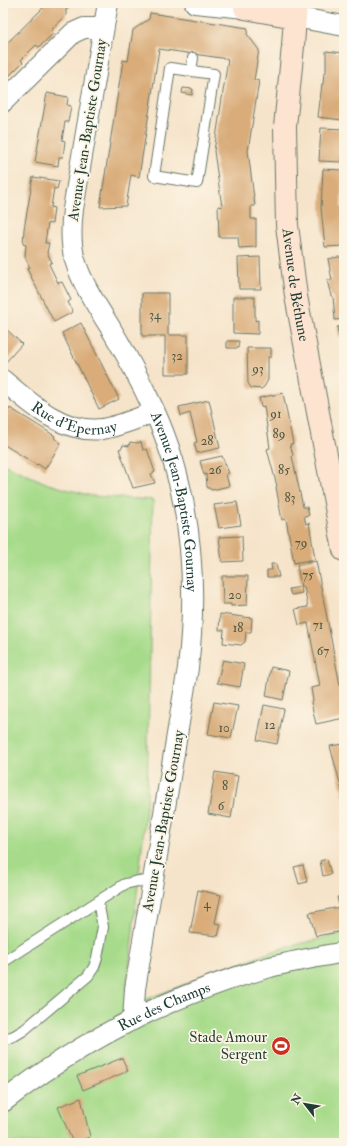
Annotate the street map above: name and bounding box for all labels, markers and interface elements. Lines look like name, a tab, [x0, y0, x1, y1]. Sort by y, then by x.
street label: Avenue Jean-Baptiste Gournay	[64, 37, 112, 224]
street label: Avenue de Béthune	[277, 226, 313, 343]
house number: 34	[149, 307, 162, 323]
house number: 32	[171, 348, 183, 364]
house number: 93	[251, 361, 264, 377]
street label: Rue d'Epernay	[27, 398, 119, 440]
house number: 91	[269, 406, 282, 422]
street label: Avenue Jean-Baptiste Gournay	[146, 408, 201, 592]
house number: 89	[273, 426, 285, 442]
house number: 28	[201, 433, 213, 449]
house number: 26	[208, 462, 223, 478]
house number: 85	[278, 462, 290, 478]
house number: 83	[284, 490, 296, 506]
house number: 79	[295, 535, 307, 551]
house number: 75	[302, 567, 314, 583]
house number: 20	[228, 587, 242, 603]
house number: 71	[313, 617, 324, 633]
house number: 18	[233, 620, 243, 636]
house number: 67	[317, 643, 329, 659]
house number: 12	[264, 717, 276, 733]
house number: 10	[218, 720, 230, 736]
street label: Avenue Jean-Baptiste Gournay	[138, 728, 190, 915]
house number: 8	[222, 778, 228, 794]
house number: 6	[218, 798, 226, 814]
house number: 4	[203, 896, 211, 912]
street label: Rue des Champs	[115, 978, 213, 1036]
place label: Stade Amour Sergent	[189, 1028, 267, 1064]
sports icon: Stade Amour Sergent	[270, 1035, 292, 1057]
north arrow	[285, 1084, 325, 1124]
text: N	[288, 1091, 306, 1108]

